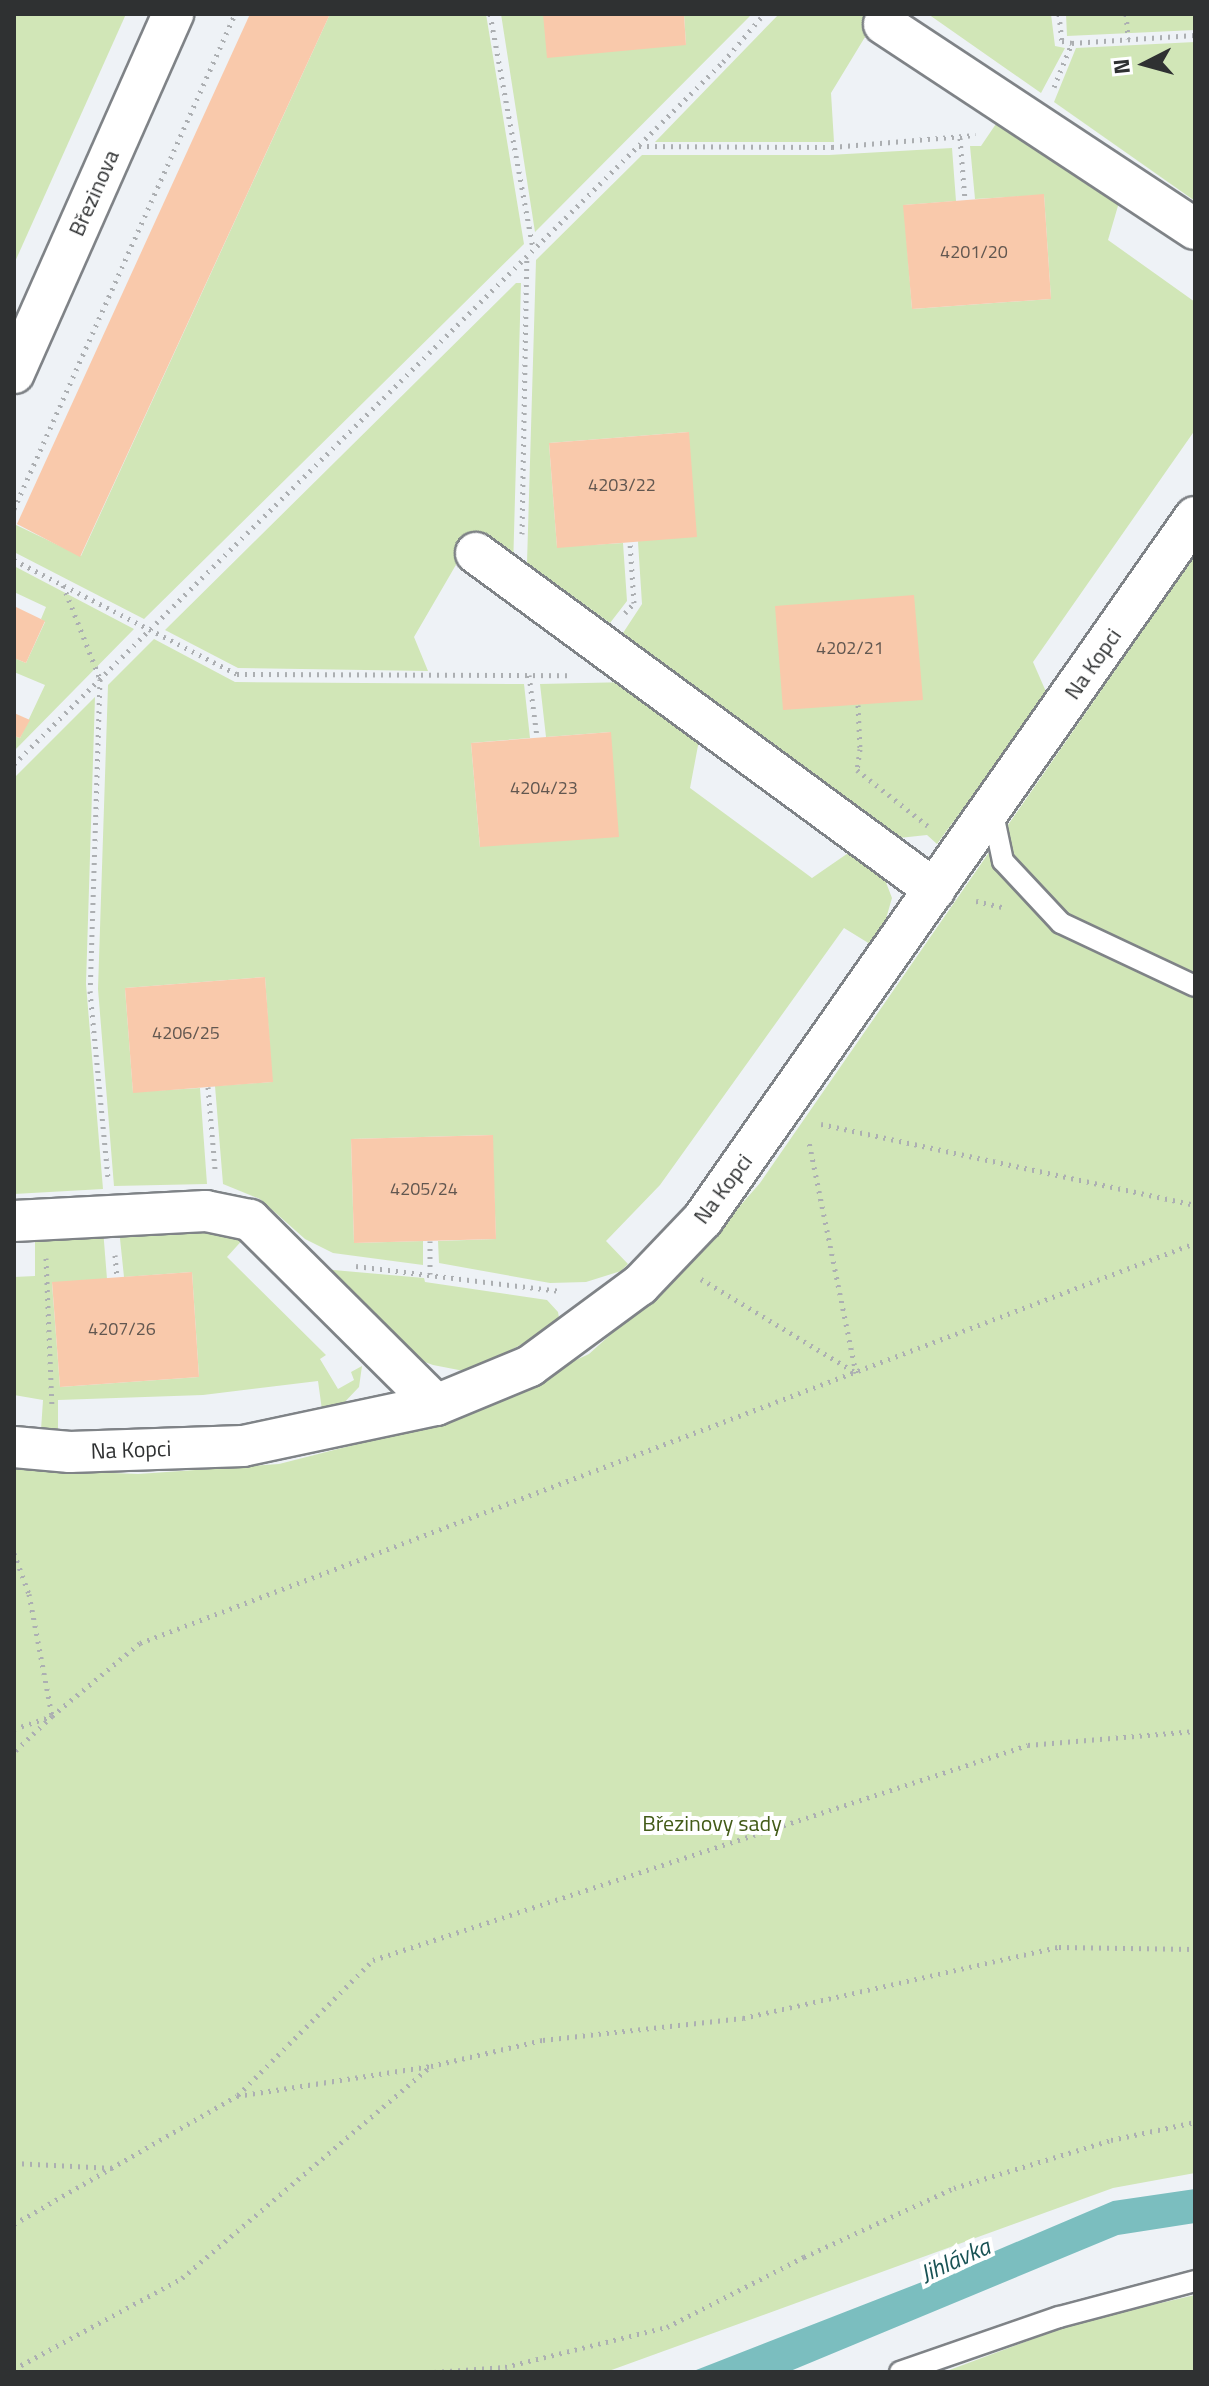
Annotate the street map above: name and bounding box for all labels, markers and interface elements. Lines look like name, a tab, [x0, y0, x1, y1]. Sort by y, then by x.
north arrow	[1105, 24, 1185, 104]
text: N	[1103, 57, 1139, 76]
street label: Březinova	[63, 146, 125, 240]
house number: 4201/20	[940, 241, 1008, 263]
house number: 4203/22	[588, 474, 656, 496]
street label: Na Kopci	[1059, 623, 1127, 705]
house number: 4202/21	[816, 637, 884, 659]
house number: 4204/23	[510, 777, 578, 799]
house number: 4206/25	[152, 1022, 220, 1044]
street label: Na Kopci	[688, 1149, 758, 1229]
house number: 4205/24	[390, 1178, 458, 1200]
house number: 4207/26	[88, 1318, 156, 1340]
street label: Na Kopci	[90, 1435, 172, 1465]
park label: Březinovy sady	[642, 1811, 782, 1837]
water label: Jihlávka	[915, 2232, 995, 2288]

